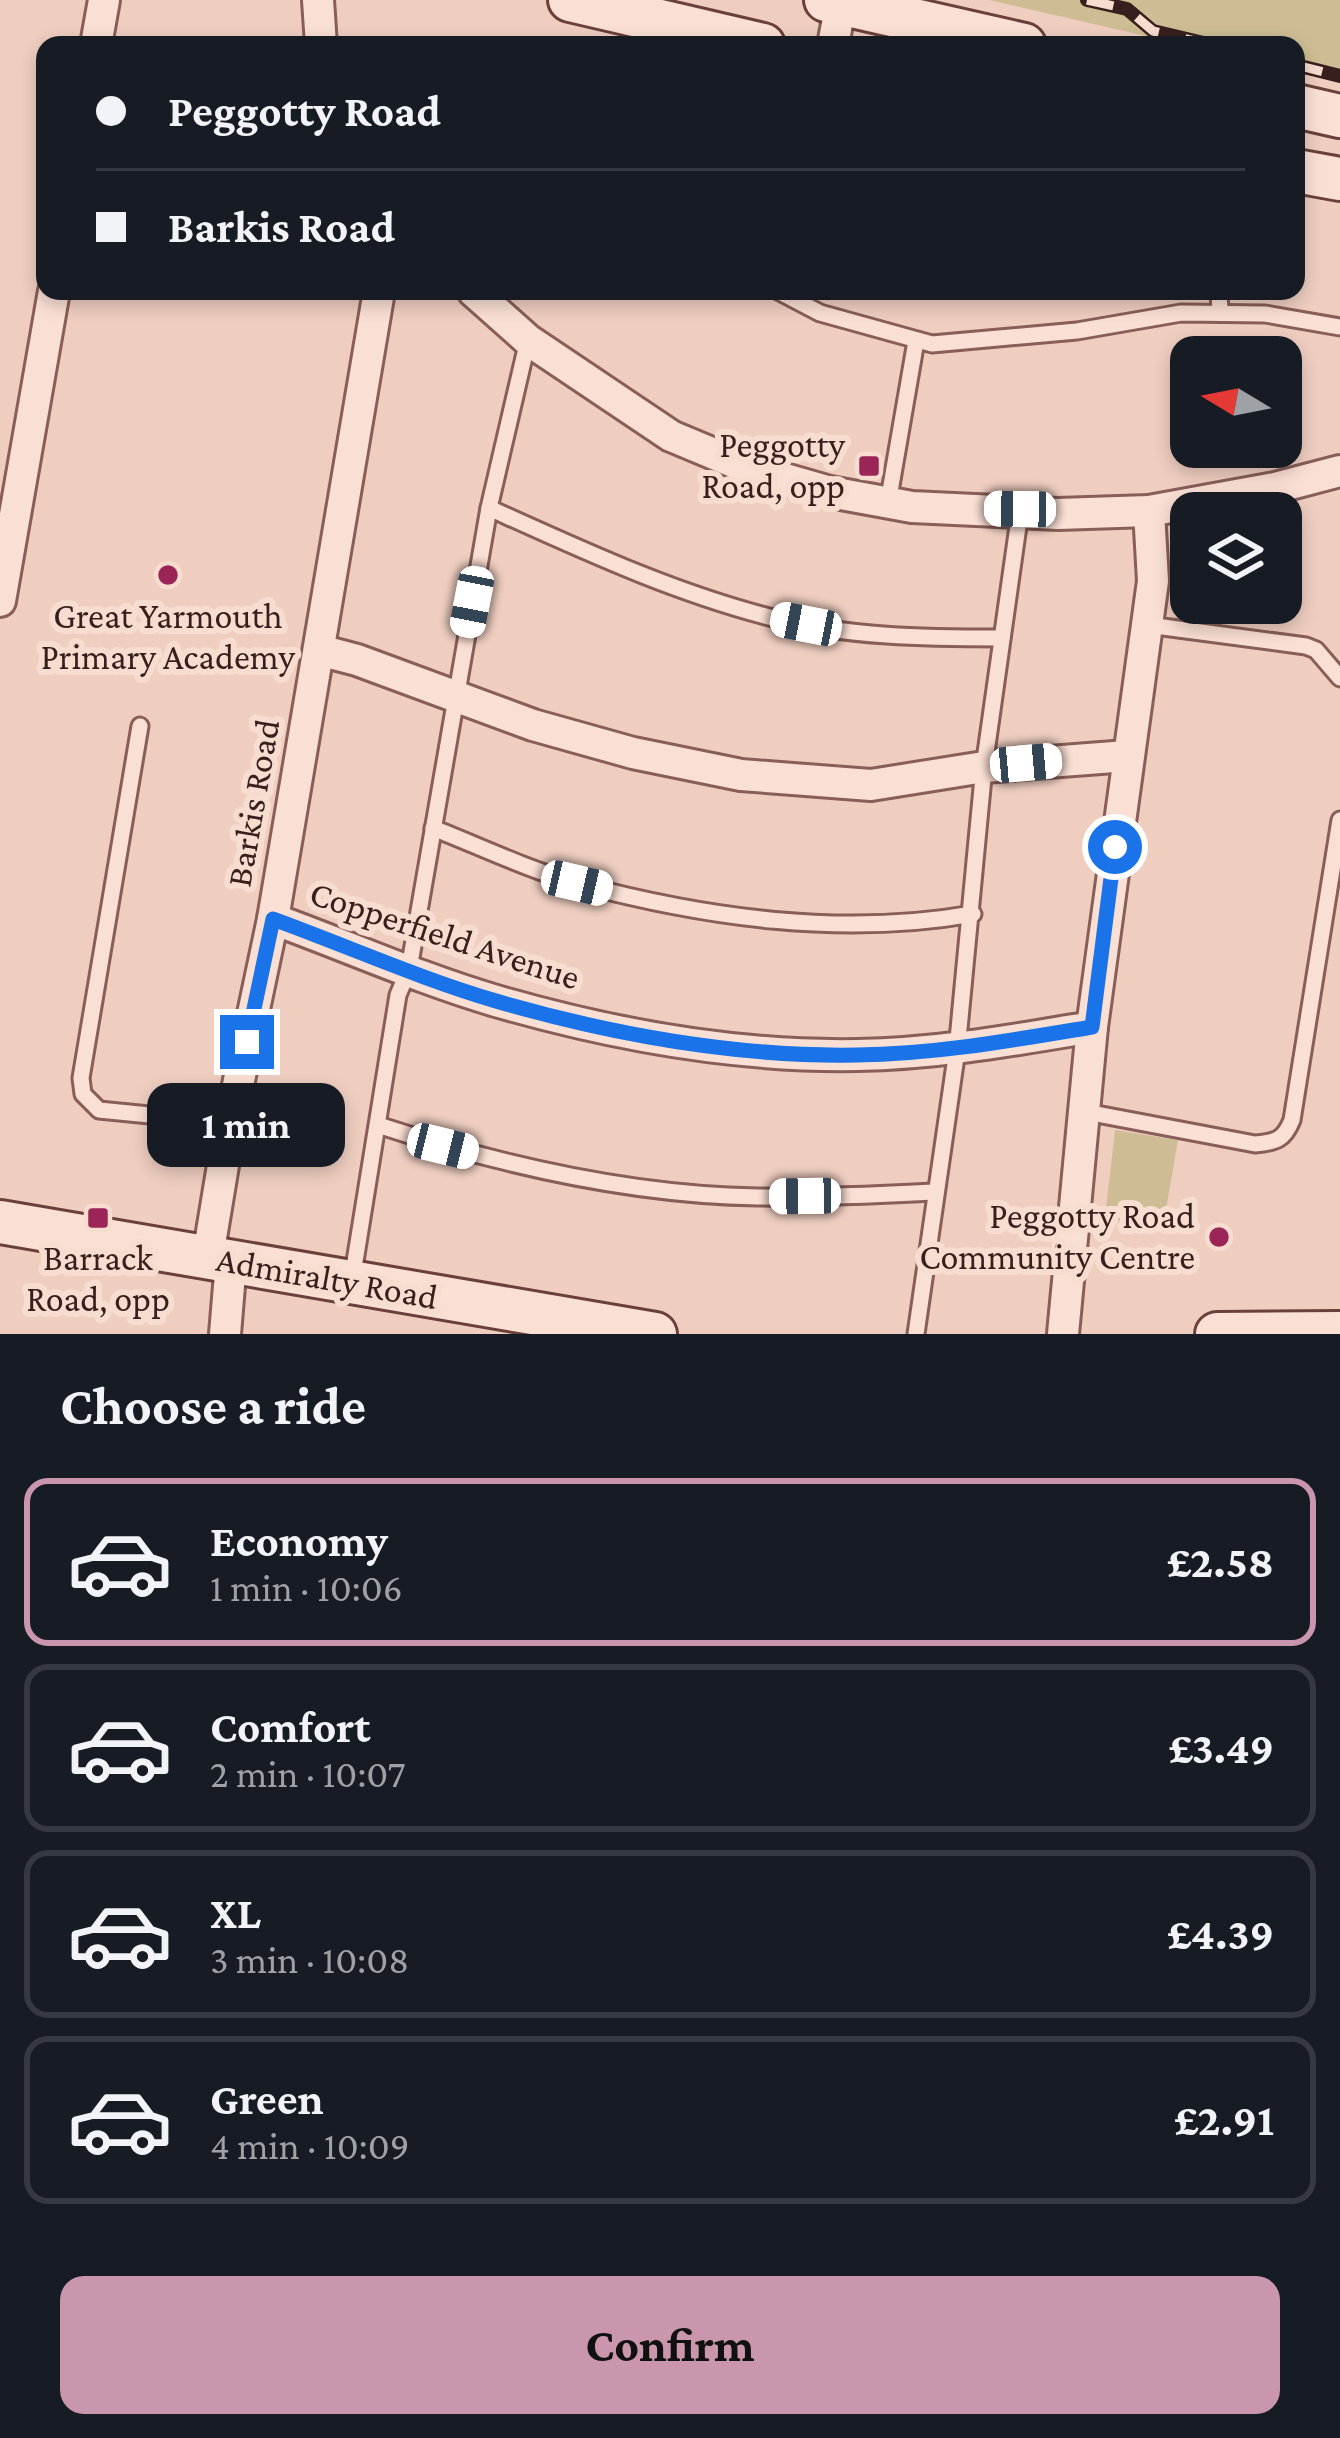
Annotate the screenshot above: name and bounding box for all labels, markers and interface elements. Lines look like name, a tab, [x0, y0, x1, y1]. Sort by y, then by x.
text: Peggotty Road	[168, 86, 441, 136]
text: Barkis Road	[168, 202, 395, 252]
north arrow	[1170, 336, 1302, 468]
map controls	[1170, 336, 1302, 624]
place label: Peggotty Road, opp	[701, 425, 845, 506]
marker: Peggotty Road, opp	[856, 453, 882, 479]
car	[984, 490, 1056, 528]
button: layers	[1170, 492, 1302, 624]
marker: Great Yarmouth Primary Academy	[155, 562, 181, 588]
car	[447, 563, 497, 641]
place label: Great Yarmouth Primary Academy	[41, 596, 296, 677]
car	[767, 599, 845, 649]
street label: Barkis Road	[219, 716, 287, 890]
car	[989, 742, 1063, 784]
route start	[1088, 820, 1142, 874]
car	[538, 857, 616, 909]
street label: Copperfield Avenue	[305, 872, 585, 998]
route end	[220, 1015, 274, 1069]
callout: 1 min	[148, 1084, 346, 1168]
text: 1 min	[202, 1103, 290, 1146]
car	[404, 1120, 482, 1172]
car	[769, 1177, 841, 1215]
place label: Peggotty Road Community Centre	[919, 1196, 1195, 1277]
marker: Barrack Road, opp	[85, 1205, 111, 1231]
marker: Peggotty Road Community Centre	[1206, 1224, 1232, 1250]
place label: Barrack Road, opp	[26, 1238, 170, 1319]
street label: Admiralty Road	[213, 1239, 441, 1317]
text: Choose a ride	[60, 1376, 366, 1436]
icon: car	[66, 1508, 174, 1616]
text: Economy	[210, 1516, 388, 1566]
text: £2.58	[1167, 1537, 1274, 1587]
text: 1 min · 10:06	[210, 1566, 403, 1609]
icon: car	[66, 1694, 174, 1802]
text: Comfort	[210, 1702, 371, 1752]
text: £3.49	[1168, 1723, 1274, 1773]
text: 2 min · 10:07	[210, 1752, 405, 1795]
icon: car	[66, 1880, 174, 1988]
text: XL	[210, 1888, 261, 1938]
text: £4.39	[1167, 1909, 1274, 1959]
text: 3 min · 10:08	[210, 1938, 409, 1981]
icon: car	[66, 2066, 174, 2174]
text: Green	[210, 2074, 324, 2124]
text: £2.91	[1174, 2095, 1274, 2145]
text: 4 min · 10:09	[210, 2124, 410, 2167]
button: Confirm	[60, 2276, 1280, 2414]

